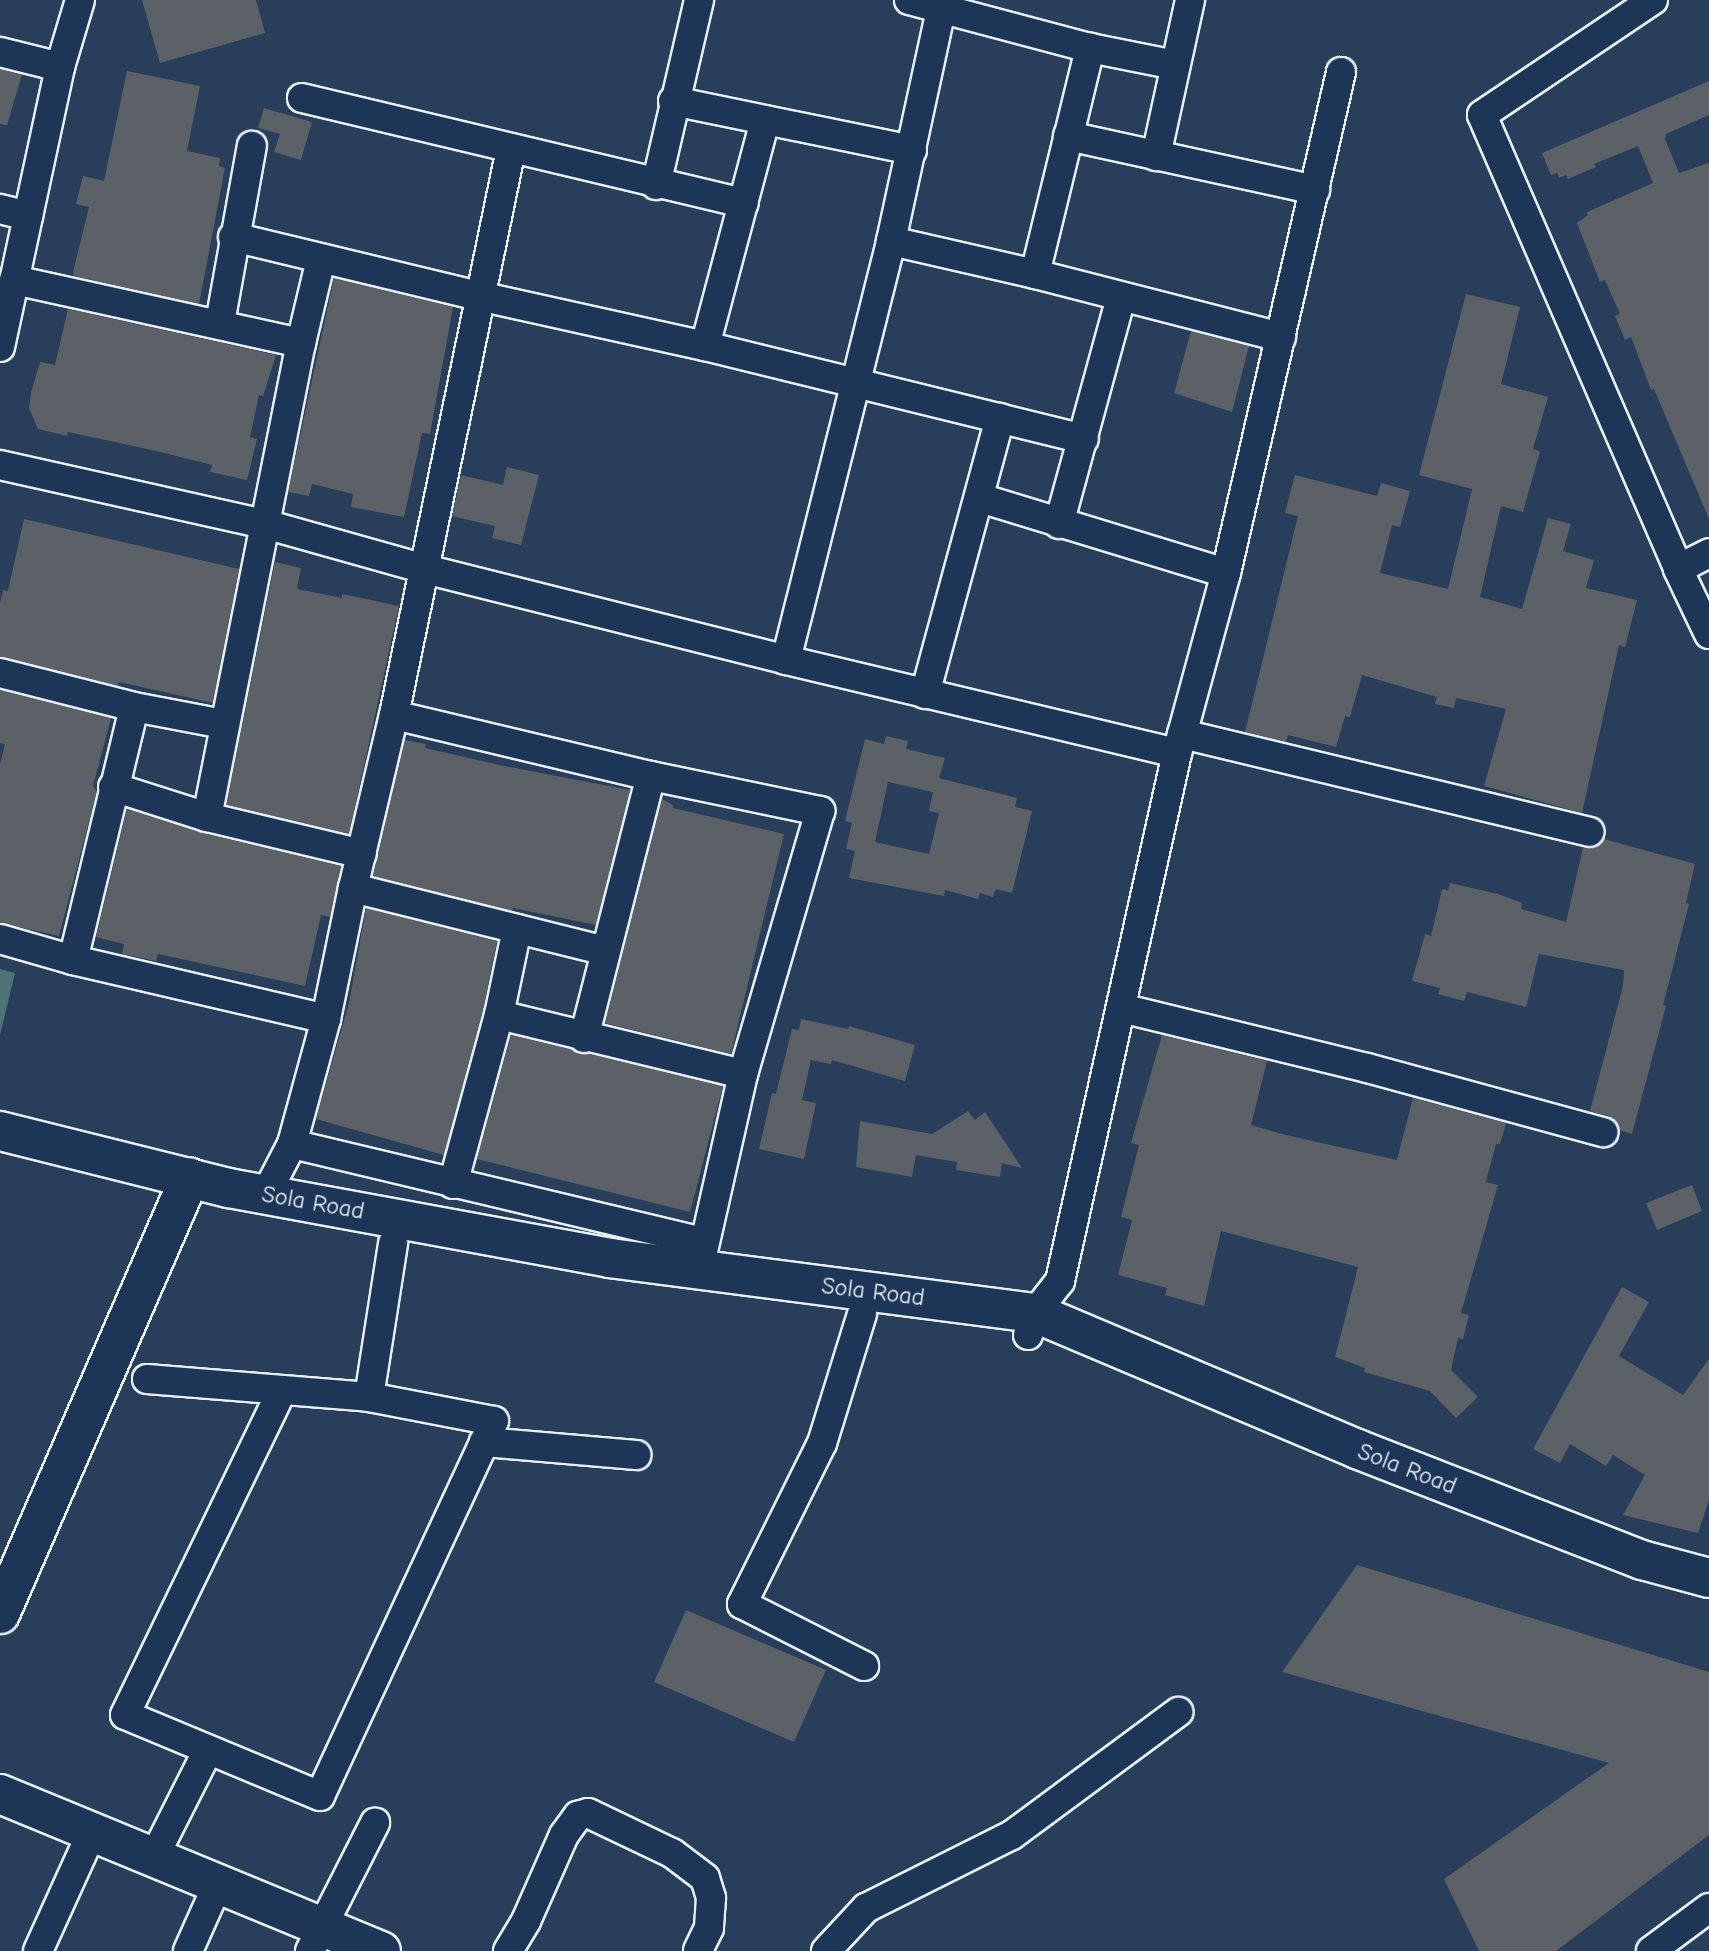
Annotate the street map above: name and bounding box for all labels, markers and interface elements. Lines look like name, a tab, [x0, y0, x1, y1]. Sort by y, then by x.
street label: Sola Road	[260, 1180, 366, 1226]
street label: Sola Road	[820, 1271, 926, 1313]
street label: Sola Road	[1354, 1437, 1460, 1501]

